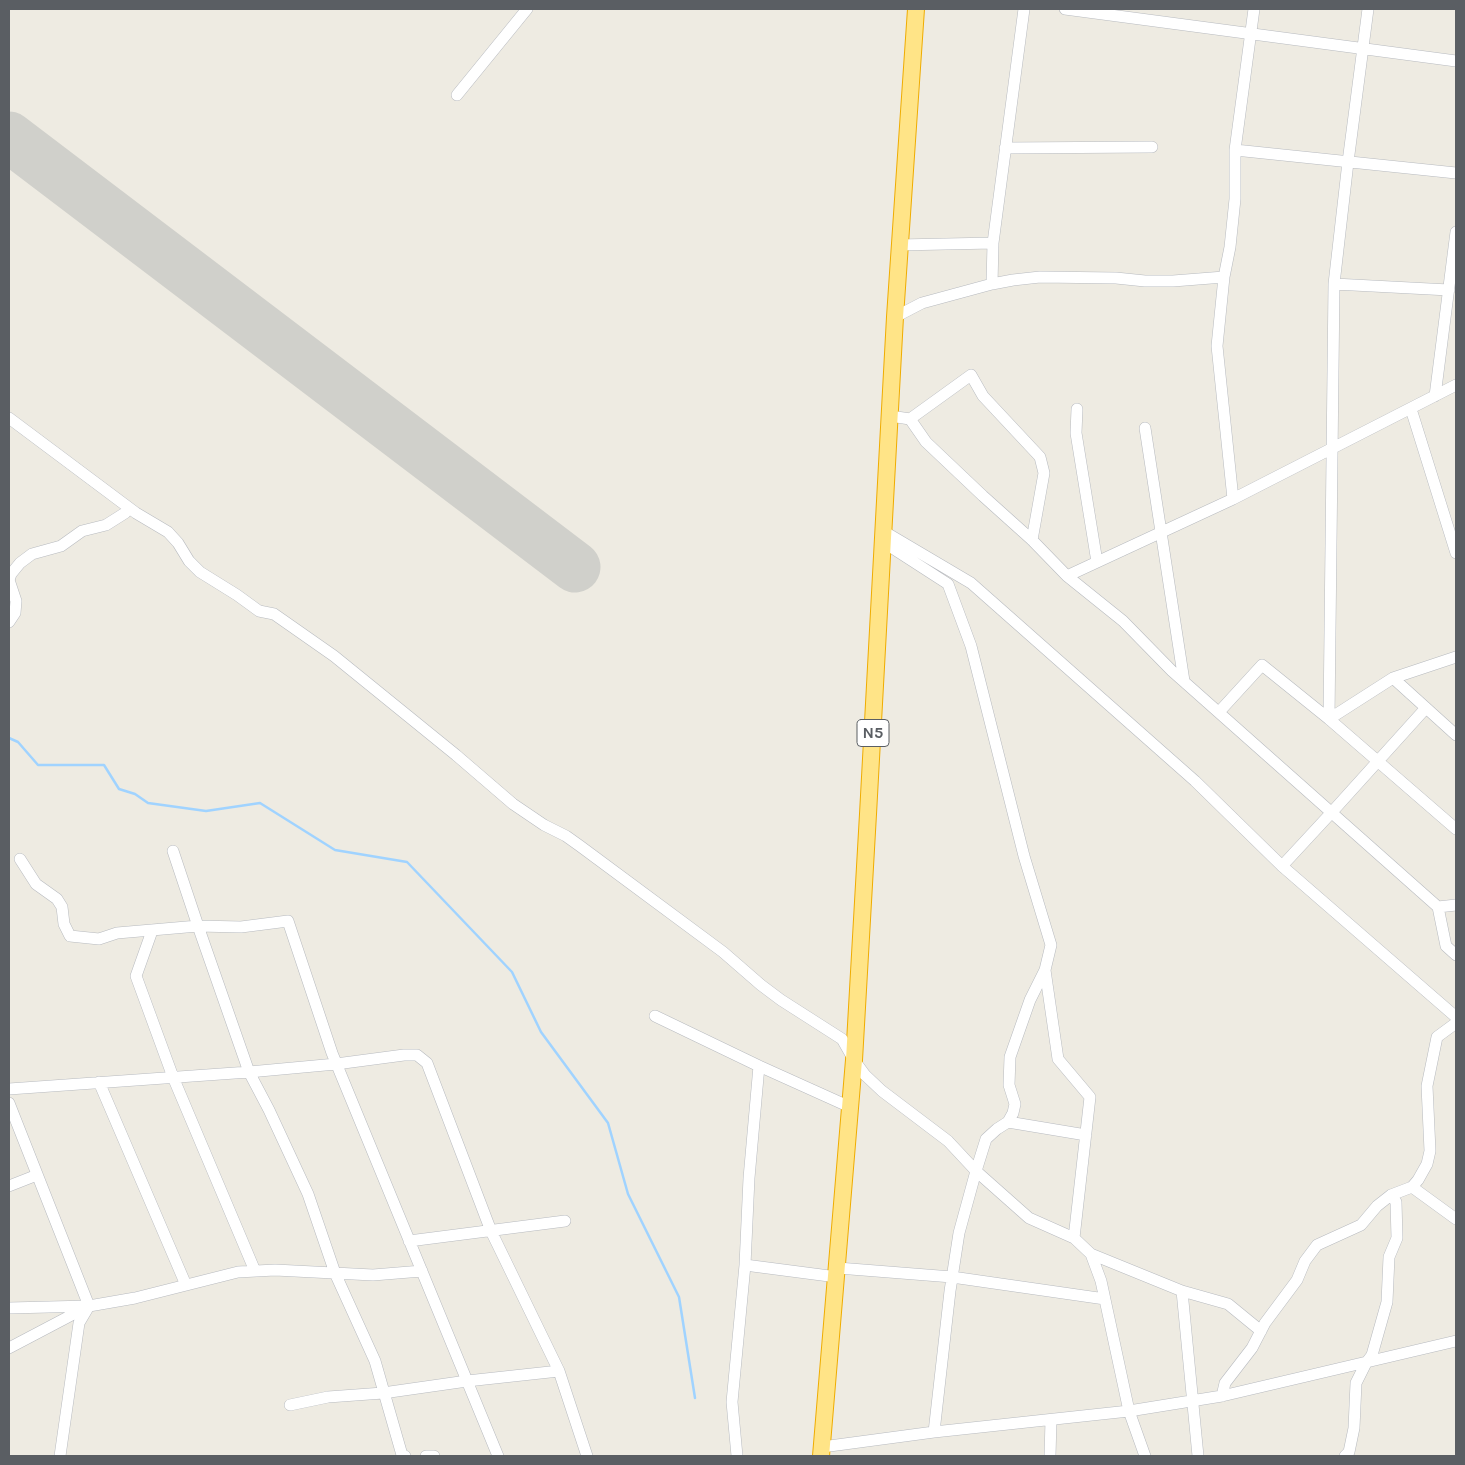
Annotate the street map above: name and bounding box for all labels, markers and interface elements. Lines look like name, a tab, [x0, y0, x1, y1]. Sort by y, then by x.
road number: N5	[857, 720, 889, 746]

